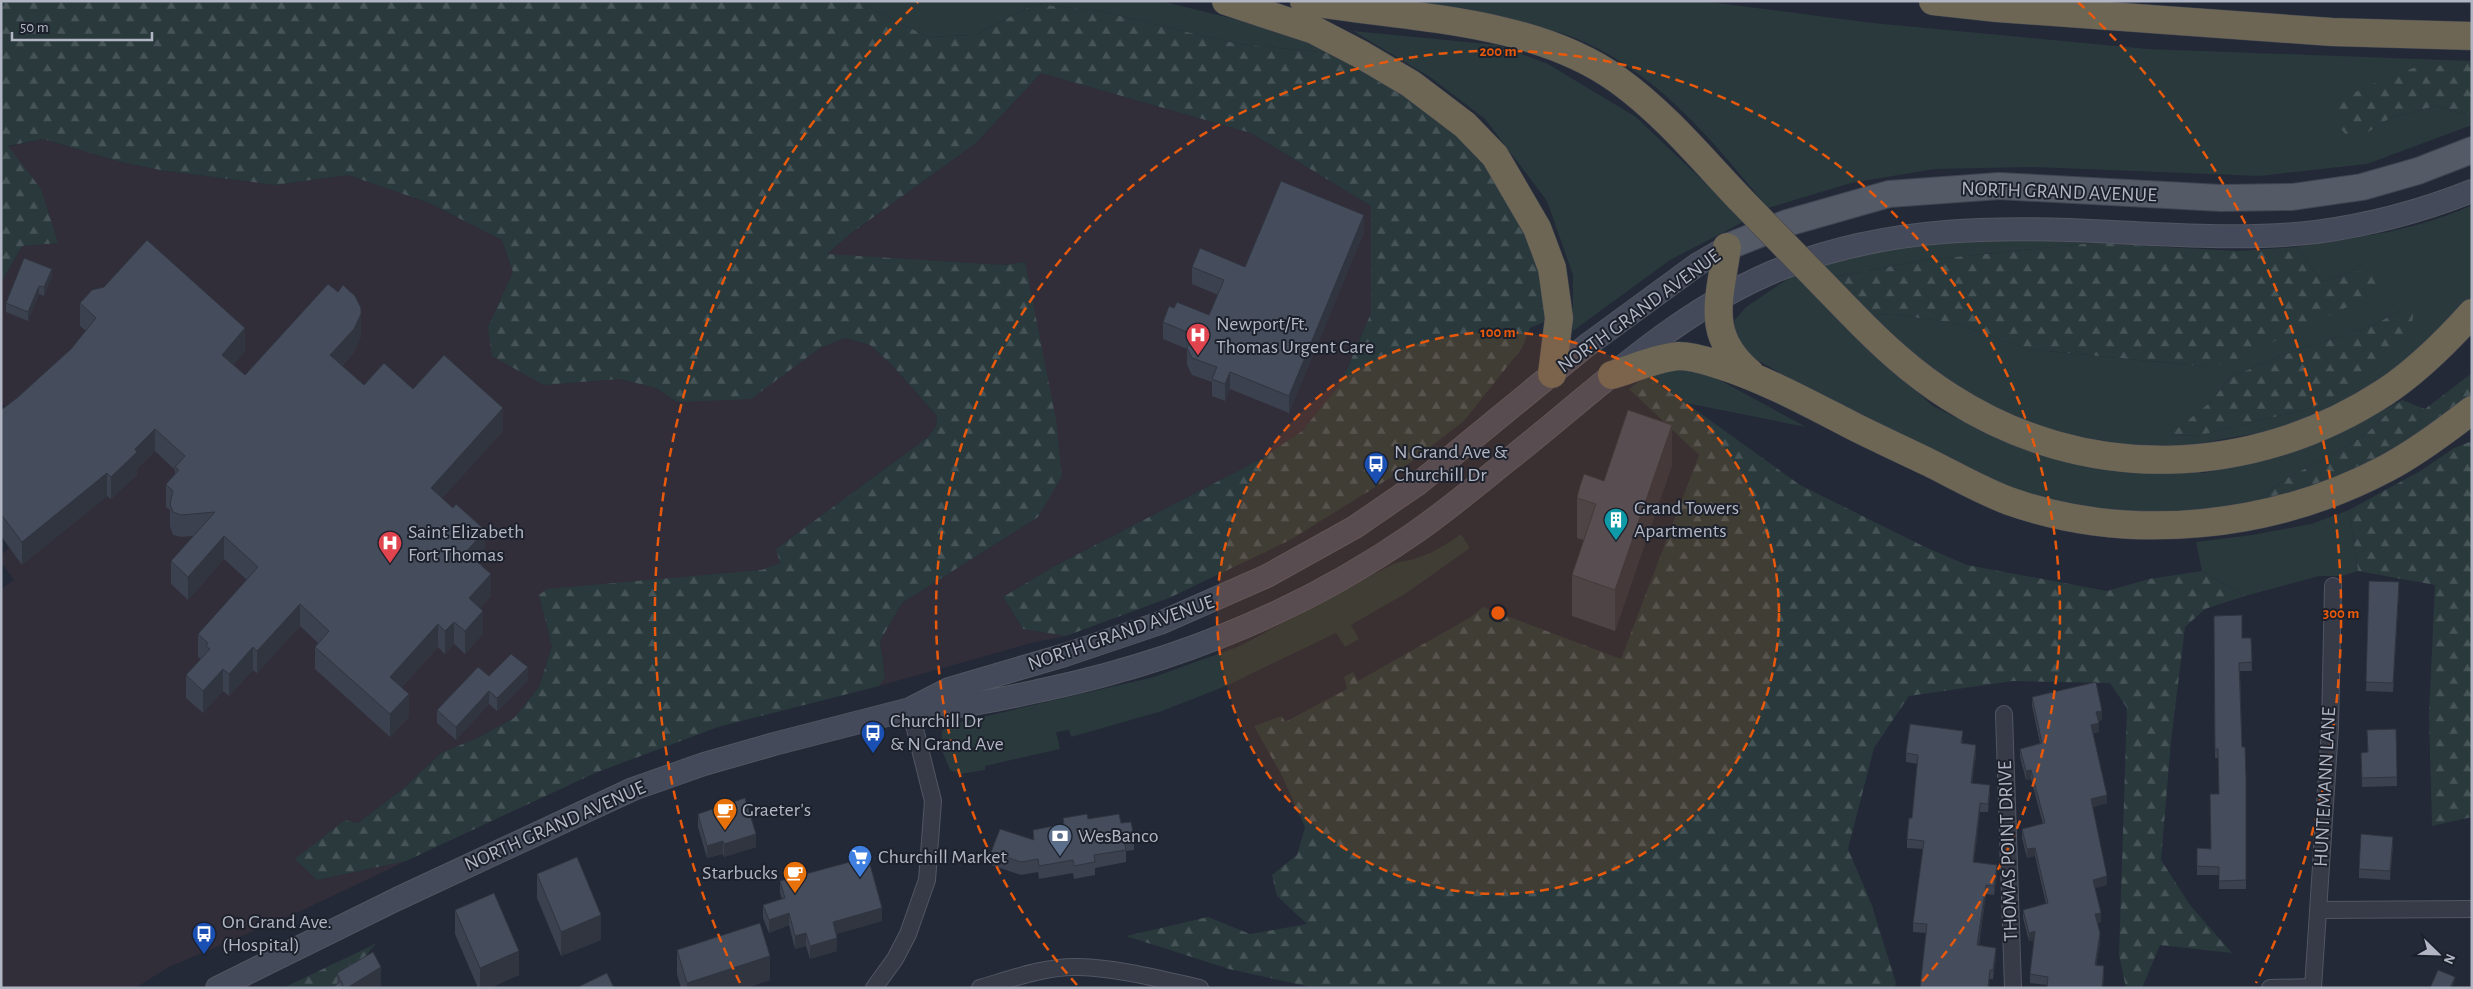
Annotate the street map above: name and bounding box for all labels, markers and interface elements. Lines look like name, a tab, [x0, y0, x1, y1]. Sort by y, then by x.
scale bar	[12, 10, 152, 42]
text: 50 m	[20, 20, 49, 35]
text: 200 m	[1479, 44, 1517, 59]
street label: NORTH GRAND AVENUE	[1961, 179, 2157, 205]
street label: NORTH GRAND AVENUE	[1554, 245, 1724, 377]
place label: Newport/Ft. Thomas Urgent Care	[1216, 314, 1374, 357]
hospital icon: Newport/Ft. Thomas Urgent Care	[1185, 322, 1211, 356]
text: 100 m	[1480, 325, 1516, 340]
place label: N Grand Ave & Churchill Dr	[1394, 442, 1508, 485]
bus stop icon: N Grand Ave & Churchill Dr	[1363, 451, 1389, 485]
place label: Grand Towers Apartments	[1634, 498, 1739, 541]
building icon: Grand Towers Apartments	[1603, 507, 1629, 541]
place label: Saint Elizabeth Fort Thomas	[408, 522, 524, 565]
hospital icon: Saint Elizabeth Fort Thomas	[377, 530, 403, 564]
street label: NORTH GRAND AVENUE	[1025, 592, 1217, 674]
centre of rings	[1489, 604, 1507, 622]
text: 300 m	[2323, 606, 2359, 621]
street label: HUNTEMANN LANE	[2311, 706, 2339, 867]
place label: Churchill Dr & N Grand Ave	[890, 711, 1004, 754]
bus stop icon: Churchill Dr & N Grand Ave	[860, 720, 886, 754]
street label: THOMAS POINT DRIVE	[1995, 760, 2021, 942]
street label: NORTH GRAND AVENUE	[462, 777, 649, 875]
cafe icon: Graeter's	[712, 797, 738, 831]
place label: Graeter's	[742, 800, 811, 820]
bank icon: WesBanco	[1047, 823, 1073, 857]
place label: WesBanco	[1078, 826, 1159, 846]
supermarket icon: Churchill Market	[847, 844, 873, 878]
place label: Churchill Market	[878, 847, 1007, 867]
cafe icon: Starbucks	[782, 860, 808, 894]
place label: Starbucks	[702, 863, 778, 883]
place label: On Grand Ave. (Hospital)	[222, 912, 332, 955]
bus stop icon: On Grand Ave. (Hospital)	[191, 921, 217, 955]
north arrow	[2413, 929, 2463, 979]
text: N	[2441, 951, 2457, 966]

